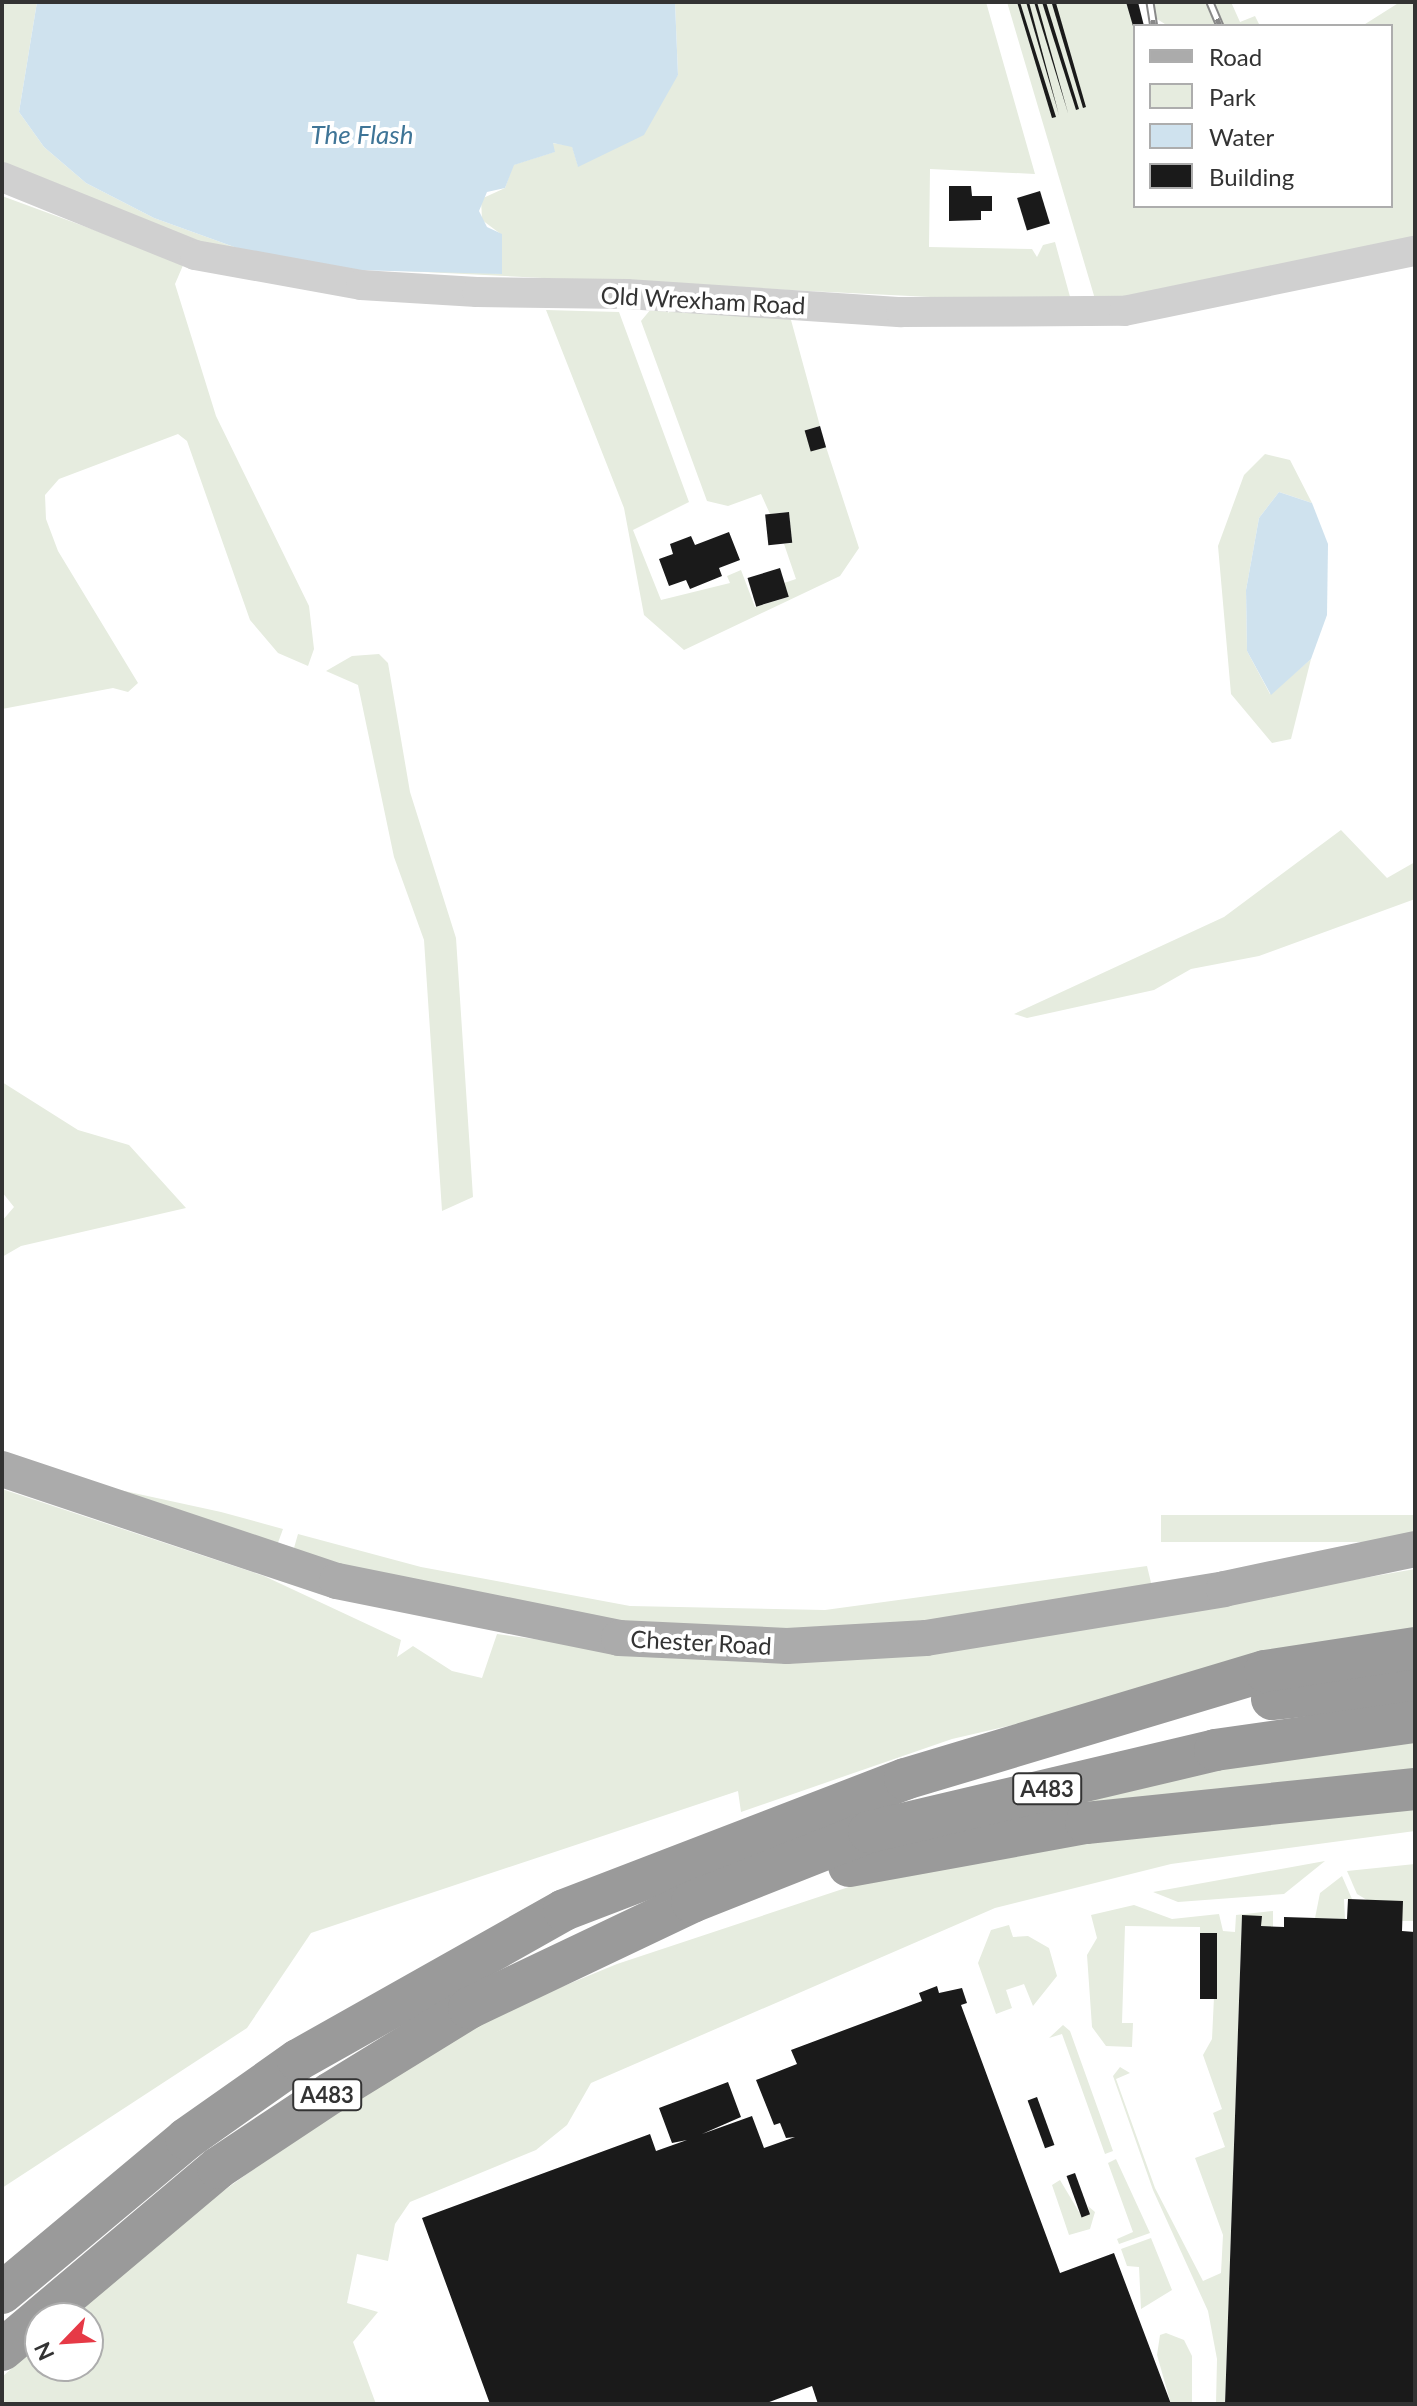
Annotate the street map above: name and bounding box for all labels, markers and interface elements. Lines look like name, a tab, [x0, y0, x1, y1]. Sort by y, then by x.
legend	[1133, 24, 1393, 208]
text: Road	[1209, 42, 1262, 71]
text: Park	[1209, 82, 1256, 111]
water label: The Flash	[310, 119, 414, 151]
text: Water	[1209, 122, 1274, 151]
text: Building	[1209, 162, 1294, 191]
street label: Old Wrexham Road	[600, 280, 806, 320]
street label: Chester Road	[629, 1624, 773, 1660]
road number: A483	[1011, 1771, 1083, 1807]
road number: A483	[291, 2077, 363, 2113]
north arrow	[24, 2302, 104, 2382]
text: N	[28, 2338, 59, 2365]

